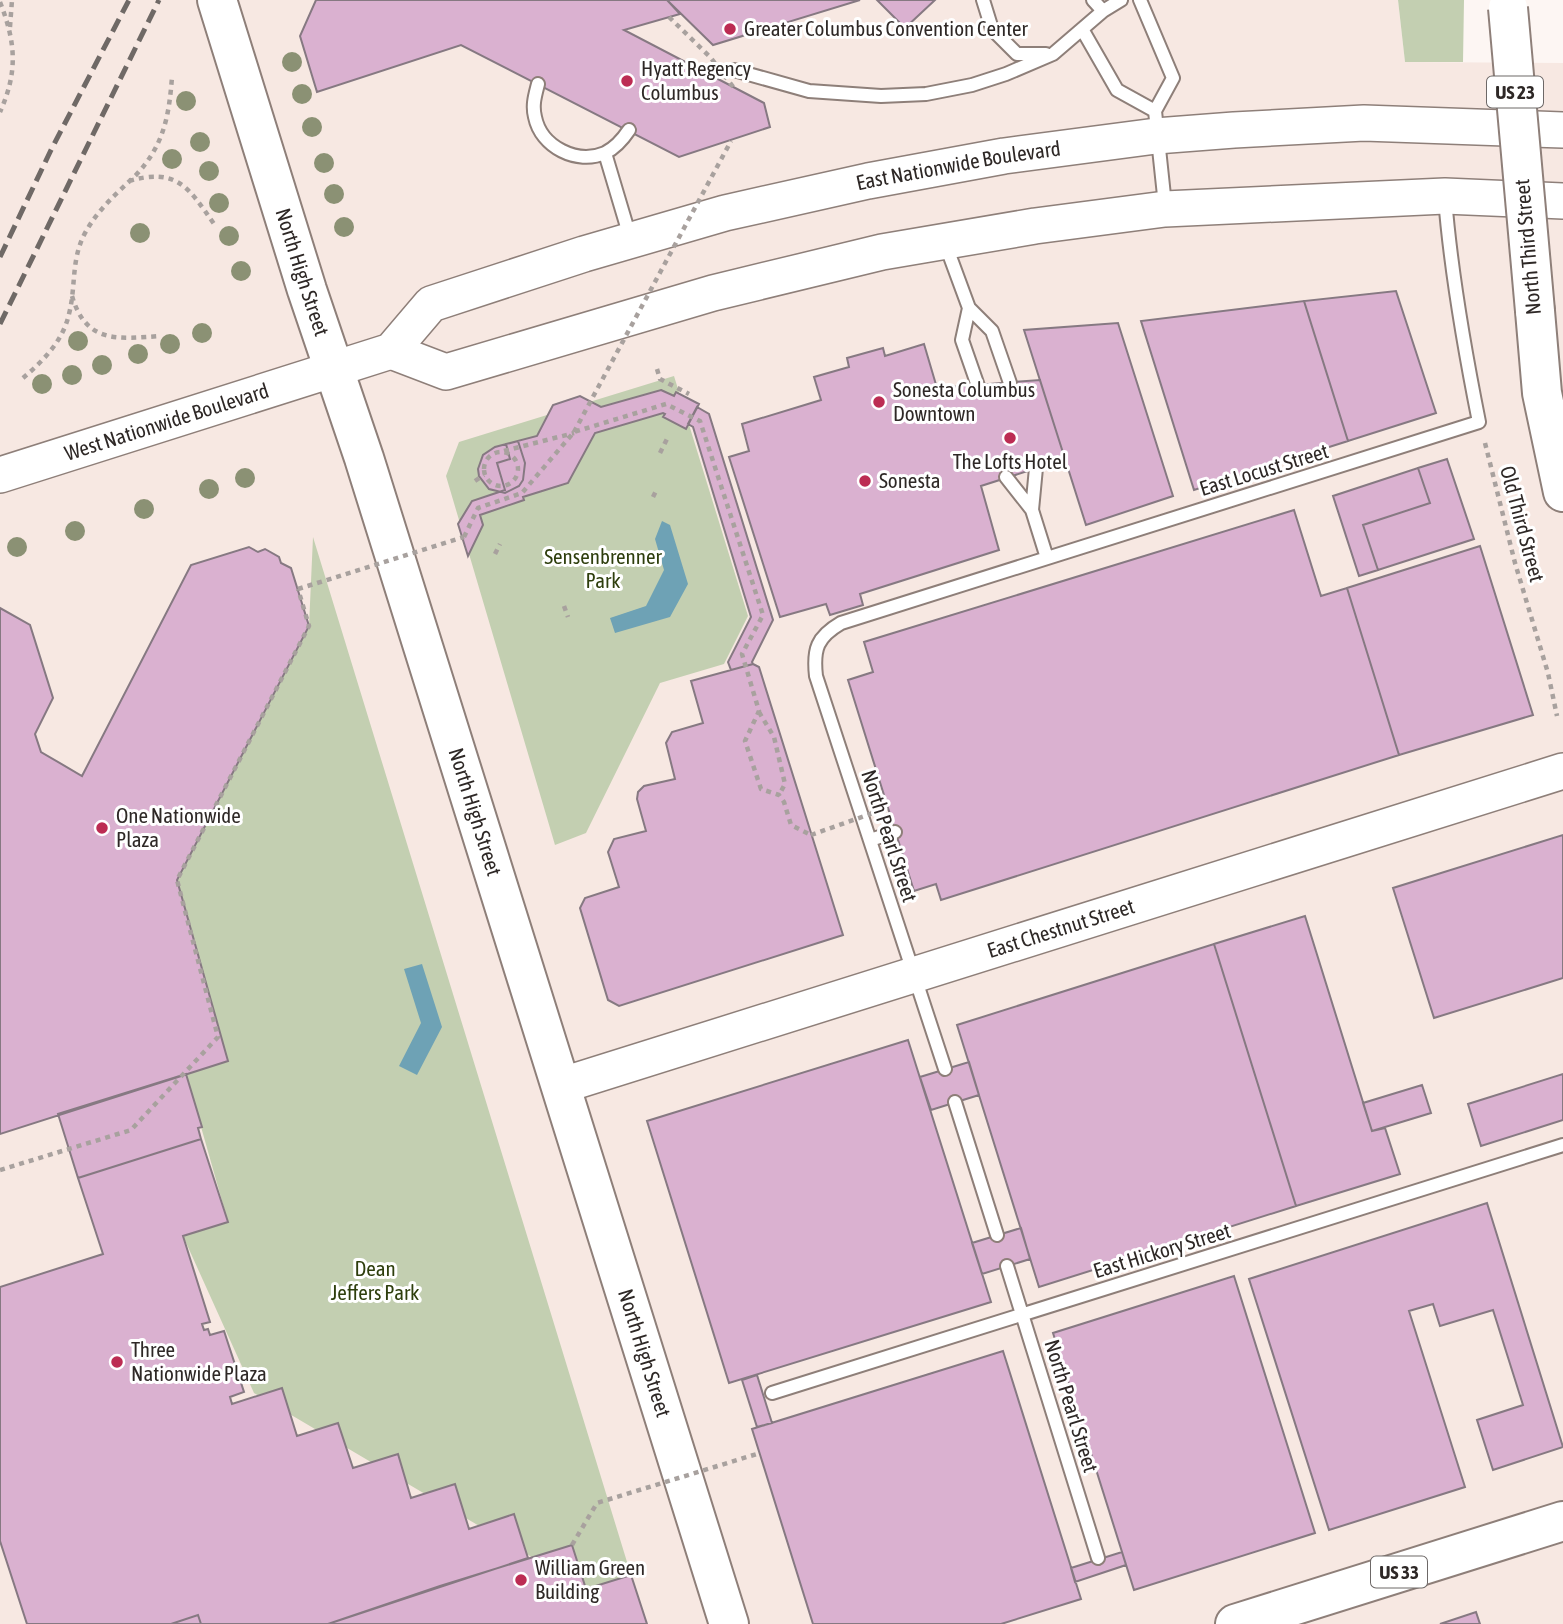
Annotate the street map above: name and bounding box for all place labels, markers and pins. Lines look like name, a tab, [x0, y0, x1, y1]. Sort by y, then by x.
place label: Greater Columbus Convention Center	[744, 16, 1029, 40]
marker: Greater Columbus Convention Center	[722, 21, 738, 37]
place label: Hyatt Regency Columbus	[641, 56, 752, 104]
marker: Hyatt Regency Columbus	[619, 73, 635, 89]
place label: Sonesta Columbus Downtown	[893, 377, 1035, 425]
marker: Sonesta Columbus Downtown	[871, 394, 887, 410]
marker: The Lofts Hotel	[1002, 430, 1018, 446]
place label: The Lofts Hotel	[953, 449, 1068, 473]
place label: Sonesta	[879, 468, 941, 492]
marker: Sonesta	[857, 473, 873, 489]
place label: One Nationwide Plaza	[116, 803, 241, 851]
marker: One Nationwide Plaza	[94, 820, 110, 836]
place label: Three Nationwide Plaza	[131, 1337, 267, 1385]
marker: Three Nationwide Plaza	[109, 1354, 125, 1370]
place label: William Green Building	[535, 1555, 645, 1603]
marker: William Green Building	[513, 1572, 529, 1588]

